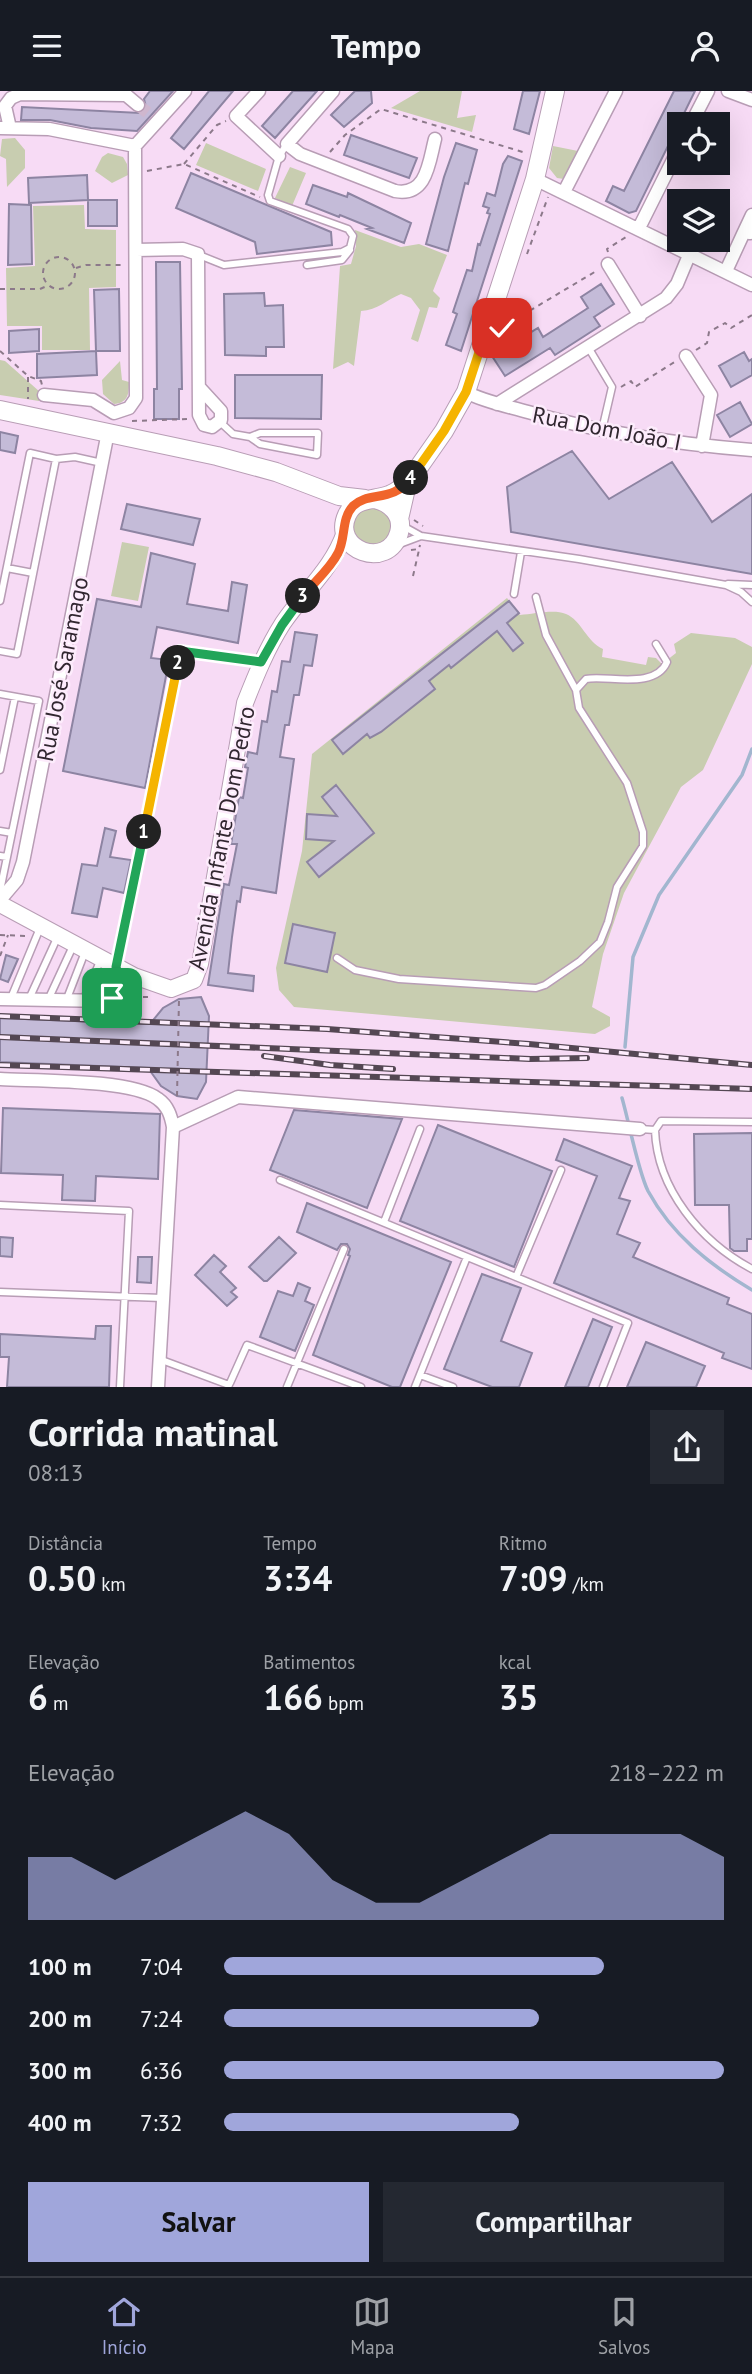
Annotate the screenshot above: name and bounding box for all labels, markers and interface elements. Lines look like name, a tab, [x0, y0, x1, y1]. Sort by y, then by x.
text: Tempo	[331, 25, 421, 67]
icon: menu	[28, 27, 66, 65]
icon: person	[686, 27, 724, 65]
map controls	[667, 112, 730, 252]
button: locate	[667, 112, 730, 175]
button: layers	[667, 189, 730, 252]
pin	[472, 298, 532, 358]
icon: check	[483, 309, 521, 347]
street label: Rua Dom João I	[530, 399, 684, 457]
pin: 4	[394, 461, 428, 495]
text: 4	[405, 465, 416, 489]
street label: Rua José Saramago	[30, 574, 94, 764]
pin: 3	[286, 579, 320, 613]
text: 3	[297, 583, 308, 607]
pin: 2	[160, 645, 196, 681]
text: 2	[172, 650, 183, 674]
street label: Avenida Infante Dom Pedro	[181, 704, 261, 972]
pin: 1	[127, 815, 162, 849]
text: 1	[138, 819, 149, 843]
pin	[82, 968, 142, 1028]
icon: arrive	[93, 979, 131, 1017]
text: Corrida matinal	[28, 1407, 278, 1456]
button: share	[650, 1410, 724, 1484]
text: 08:13	[28, 1458, 83, 1487]
text: Distância	[28, 1531, 103, 1555]
text: Tempo	[263, 1531, 317, 1555]
text: Ritmo	[499, 1531, 547, 1555]
text: 0.50	[28, 1555, 96, 1601]
text: 3:34	[263, 1555, 332, 1601]
text: 7:09	[499, 1555, 568, 1601]
text: km	[96, 1572, 126, 1596]
text: /km	[568, 1572, 604, 1596]
text: Elevação	[28, 1650, 100, 1674]
text: Batimentos	[263, 1650, 355, 1674]
text: kcal	[499, 1650, 531, 1674]
text: 6	[28, 1674, 48, 1720]
text: 166	[263, 1674, 323, 1720]
text: 35	[499, 1674, 538, 1720]
text: m	[48, 1691, 68, 1715]
text: bpm	[323, 1691, 364, 1715]
text: Elevação	[28, 1758, 115, 1787]
text: 218–222 m	[609, 1758, 724, 1787]
text: 100 m	[28, 1952, 91, 1981]
text: 7:04	[140, 1952, 183, 1981]
text: 200 m	[28, 2004, 91, 2033]
text: 7:24	[140, 2004, 183, 2033]
text: 300 m	[28, 2056, 91, 2085]
text: 6:36	[140, 2056, 183, 2085]
text: 400 m	[28, 2108, 91, 2137]
text: 7:32	[140, 2108, 183, 2137]
button: Salvar	[28, 2182, 369, 2262]
button: Compartilhar	[383, 2182, 724, 2262]
tab: Início	[102, 2293, 147, 2359]
tab: Mapa	[350, 2293, 394, 2359]
tab: Salvos	[598, 2293, 650, 2359]

